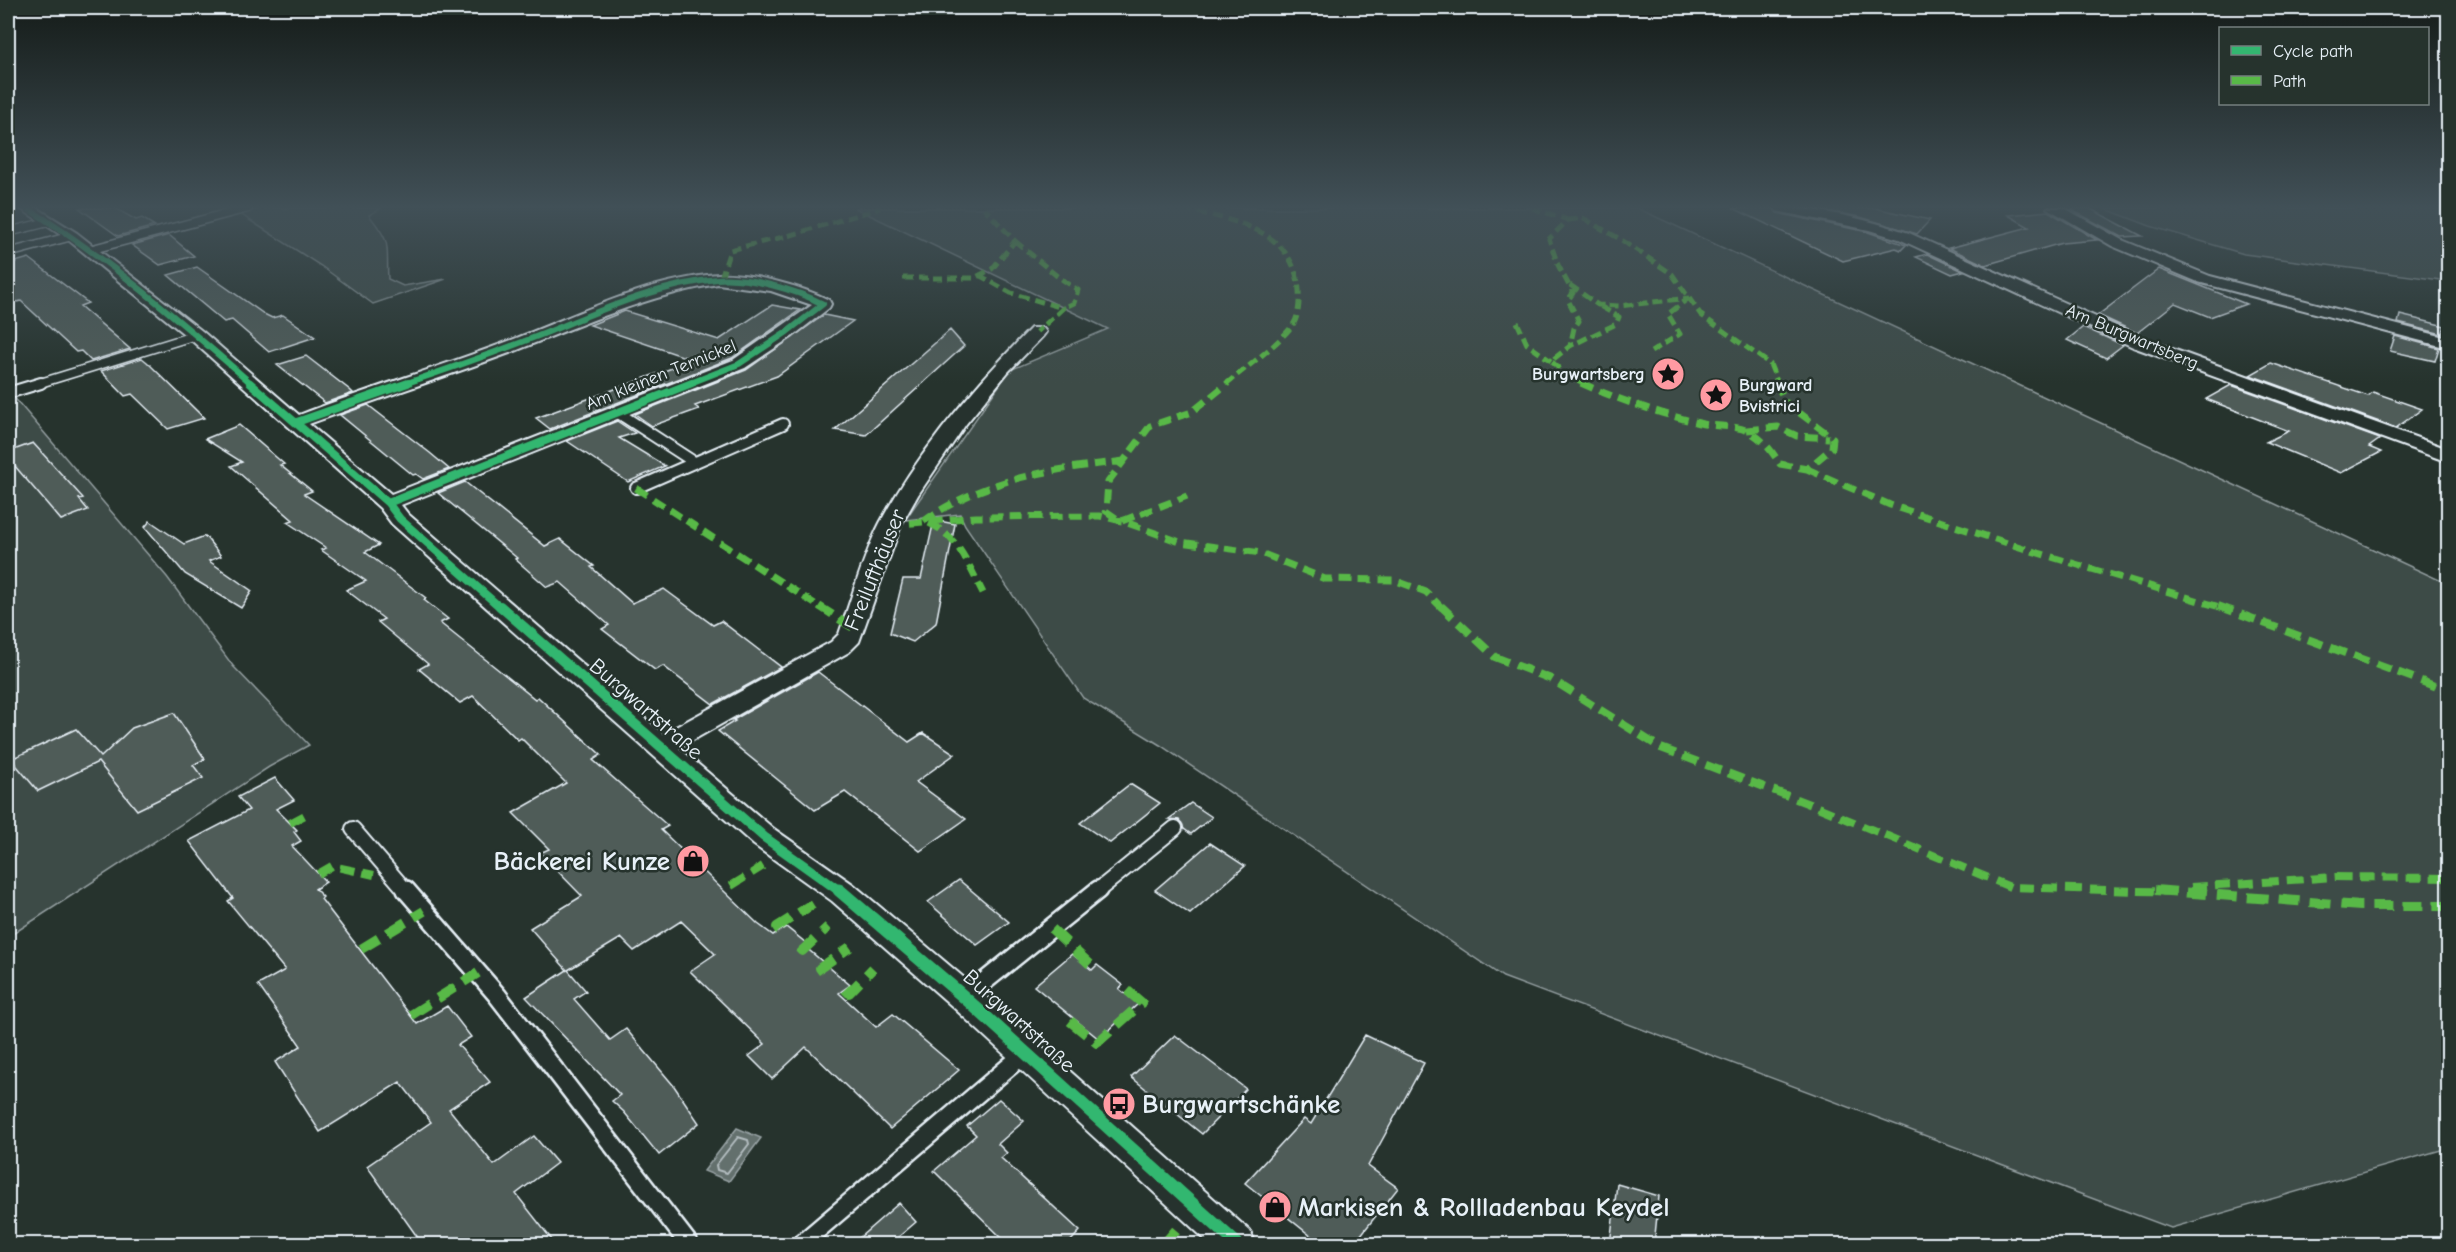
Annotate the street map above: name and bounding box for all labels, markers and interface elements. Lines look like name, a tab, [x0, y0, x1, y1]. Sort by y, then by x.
legend	[2219, 27, 2429, 105]
text: Cycle path	[2273, 41, 2353, 62]
text: Path	[2273, 71, 2306, 92]
street label: Am Burgwartsberg	[2062, 300, 2202, 374]
street label: Am kleinen Ternickel	[583, 335, 739, 415]
place icon: Burgwartsberg	[1650, 356, 1686, 392]
place label: Burgwartsberg	[1532, 364, 1645, 385]
place label: Burgward Bvistrici	[1739, 375, 1812, 417]
place icon: Burgward Bvistrici	[1698, 377, 1734, 413]
street label: Freilufthäuser	[839, 505, 911, 635]
street label: Burgwartstraße	[584, 653, 708, 765]
shop icon: Bäckerei Kunze	[675, 843, 711, 879]
place label: Bäckerei Kunze	[493, 846, 670, 877]
street label: Burgwartstraße	[958, 964, 1080, 1078]
bus stop icon: Burgwartschänke	[1101, 1086, 1137, 1122]
place label: Burgwartschänke	[1142, 1089, 1340, 1120]
shop icon: Markisen & Rollladenbau Keydel	[1257, 1189, 1293, 1225]
place label: Markisen & Rollladenbau Keydel	[1298, 1192, 1670, 1223]

